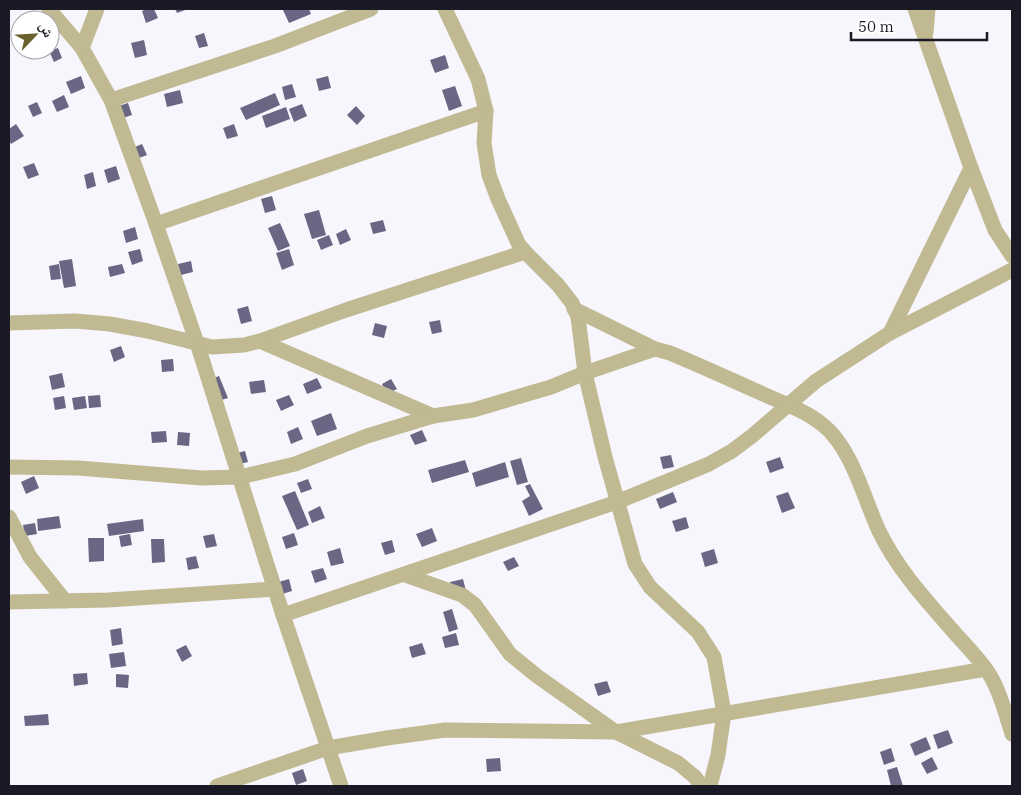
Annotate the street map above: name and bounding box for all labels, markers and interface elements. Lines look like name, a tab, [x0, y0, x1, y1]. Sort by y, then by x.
north arrow	[10, 10, 60, 60]
scale bar	[851, 10, 987, 42]
text: 50 m	[858, 17, 894, 36]
text: ش	[35, 19, 58, 40]

